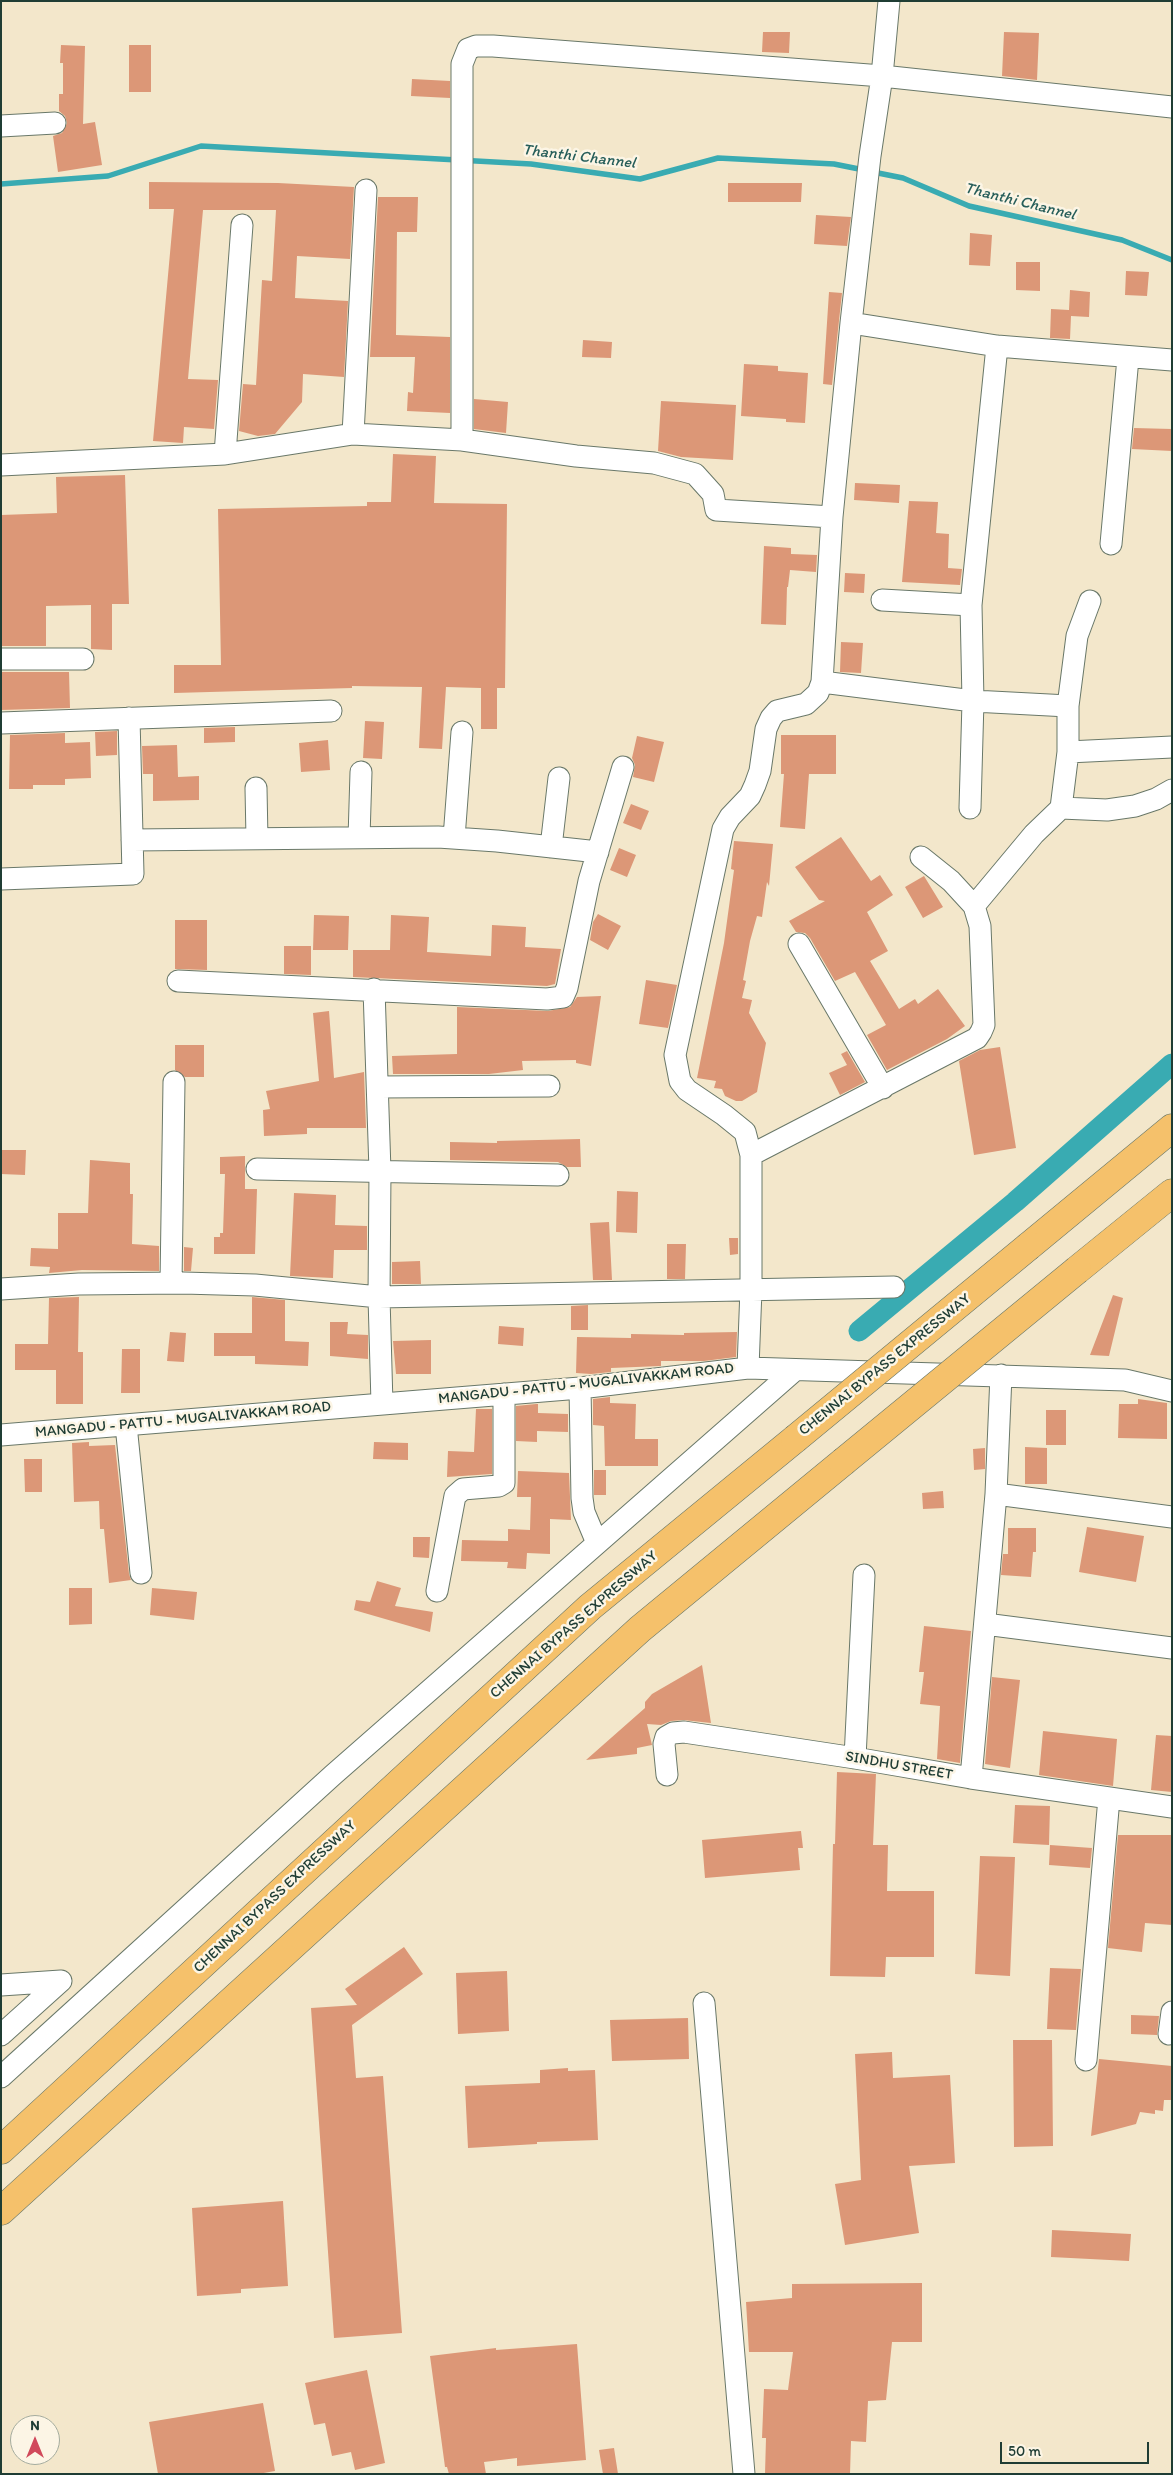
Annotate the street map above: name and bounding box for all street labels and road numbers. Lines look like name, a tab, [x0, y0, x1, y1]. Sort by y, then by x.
street label: CHENNAI BYPASS EXPRESSWAY	[795, 1290, 975, 1440]
street label: MANGADU - PATTU - MUGALIVAKKAM ROAD	[437, 1360, 735, 1408]
street label: MANGADU - PATTU - MUGALIVAKKAM ROAD	[34, 1398, 332, 1442]
street label: CHENNAI BYPASS EXPRESSWAY	[487, 1547, 661, 1703]
street label: SINDHU STREET	[844, 1748, 954, 1784]
street label: CHENNAI BYPASS EXPRESSWAY	[190, 1817, 360, 1977]

